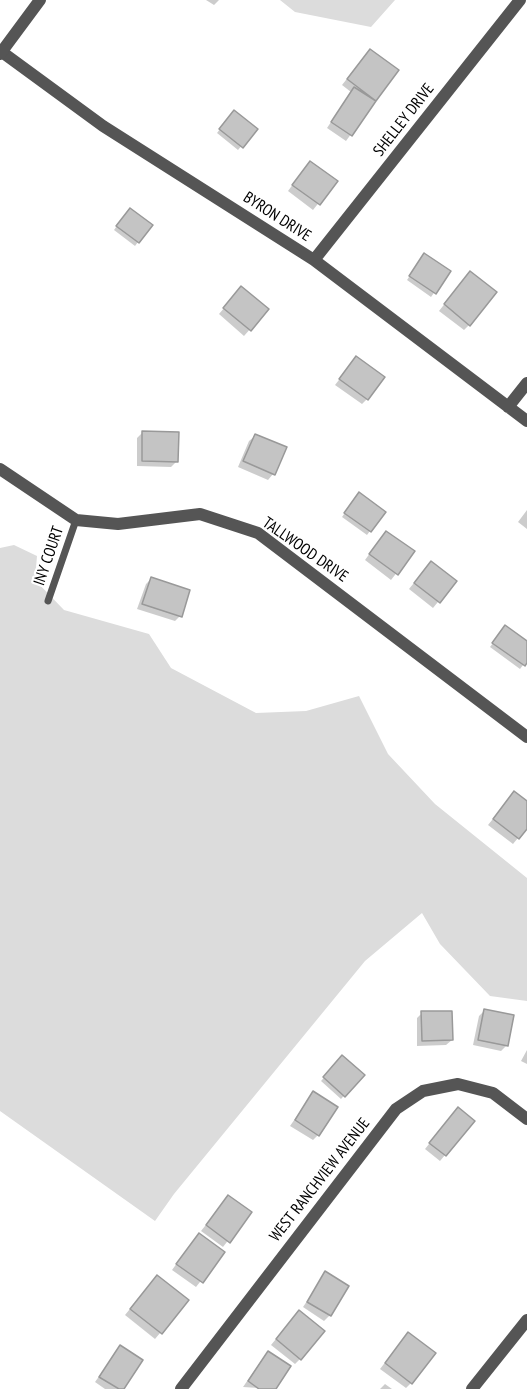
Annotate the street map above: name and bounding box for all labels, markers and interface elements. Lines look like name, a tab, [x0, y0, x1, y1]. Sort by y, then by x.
street label: SHELLEY DRIVE	[370, 80, 438, 160]
street label: BYRON DRIVE	[240, 188, 314, 246]
street label: TALLWOOD DRIVE	[259, 513, 351, 587]
street label: INY COURT	[30, 524, 68, 588]
street label: WEST RANCHVIEW AVENUE	[266, 1114, 374, 1246]

